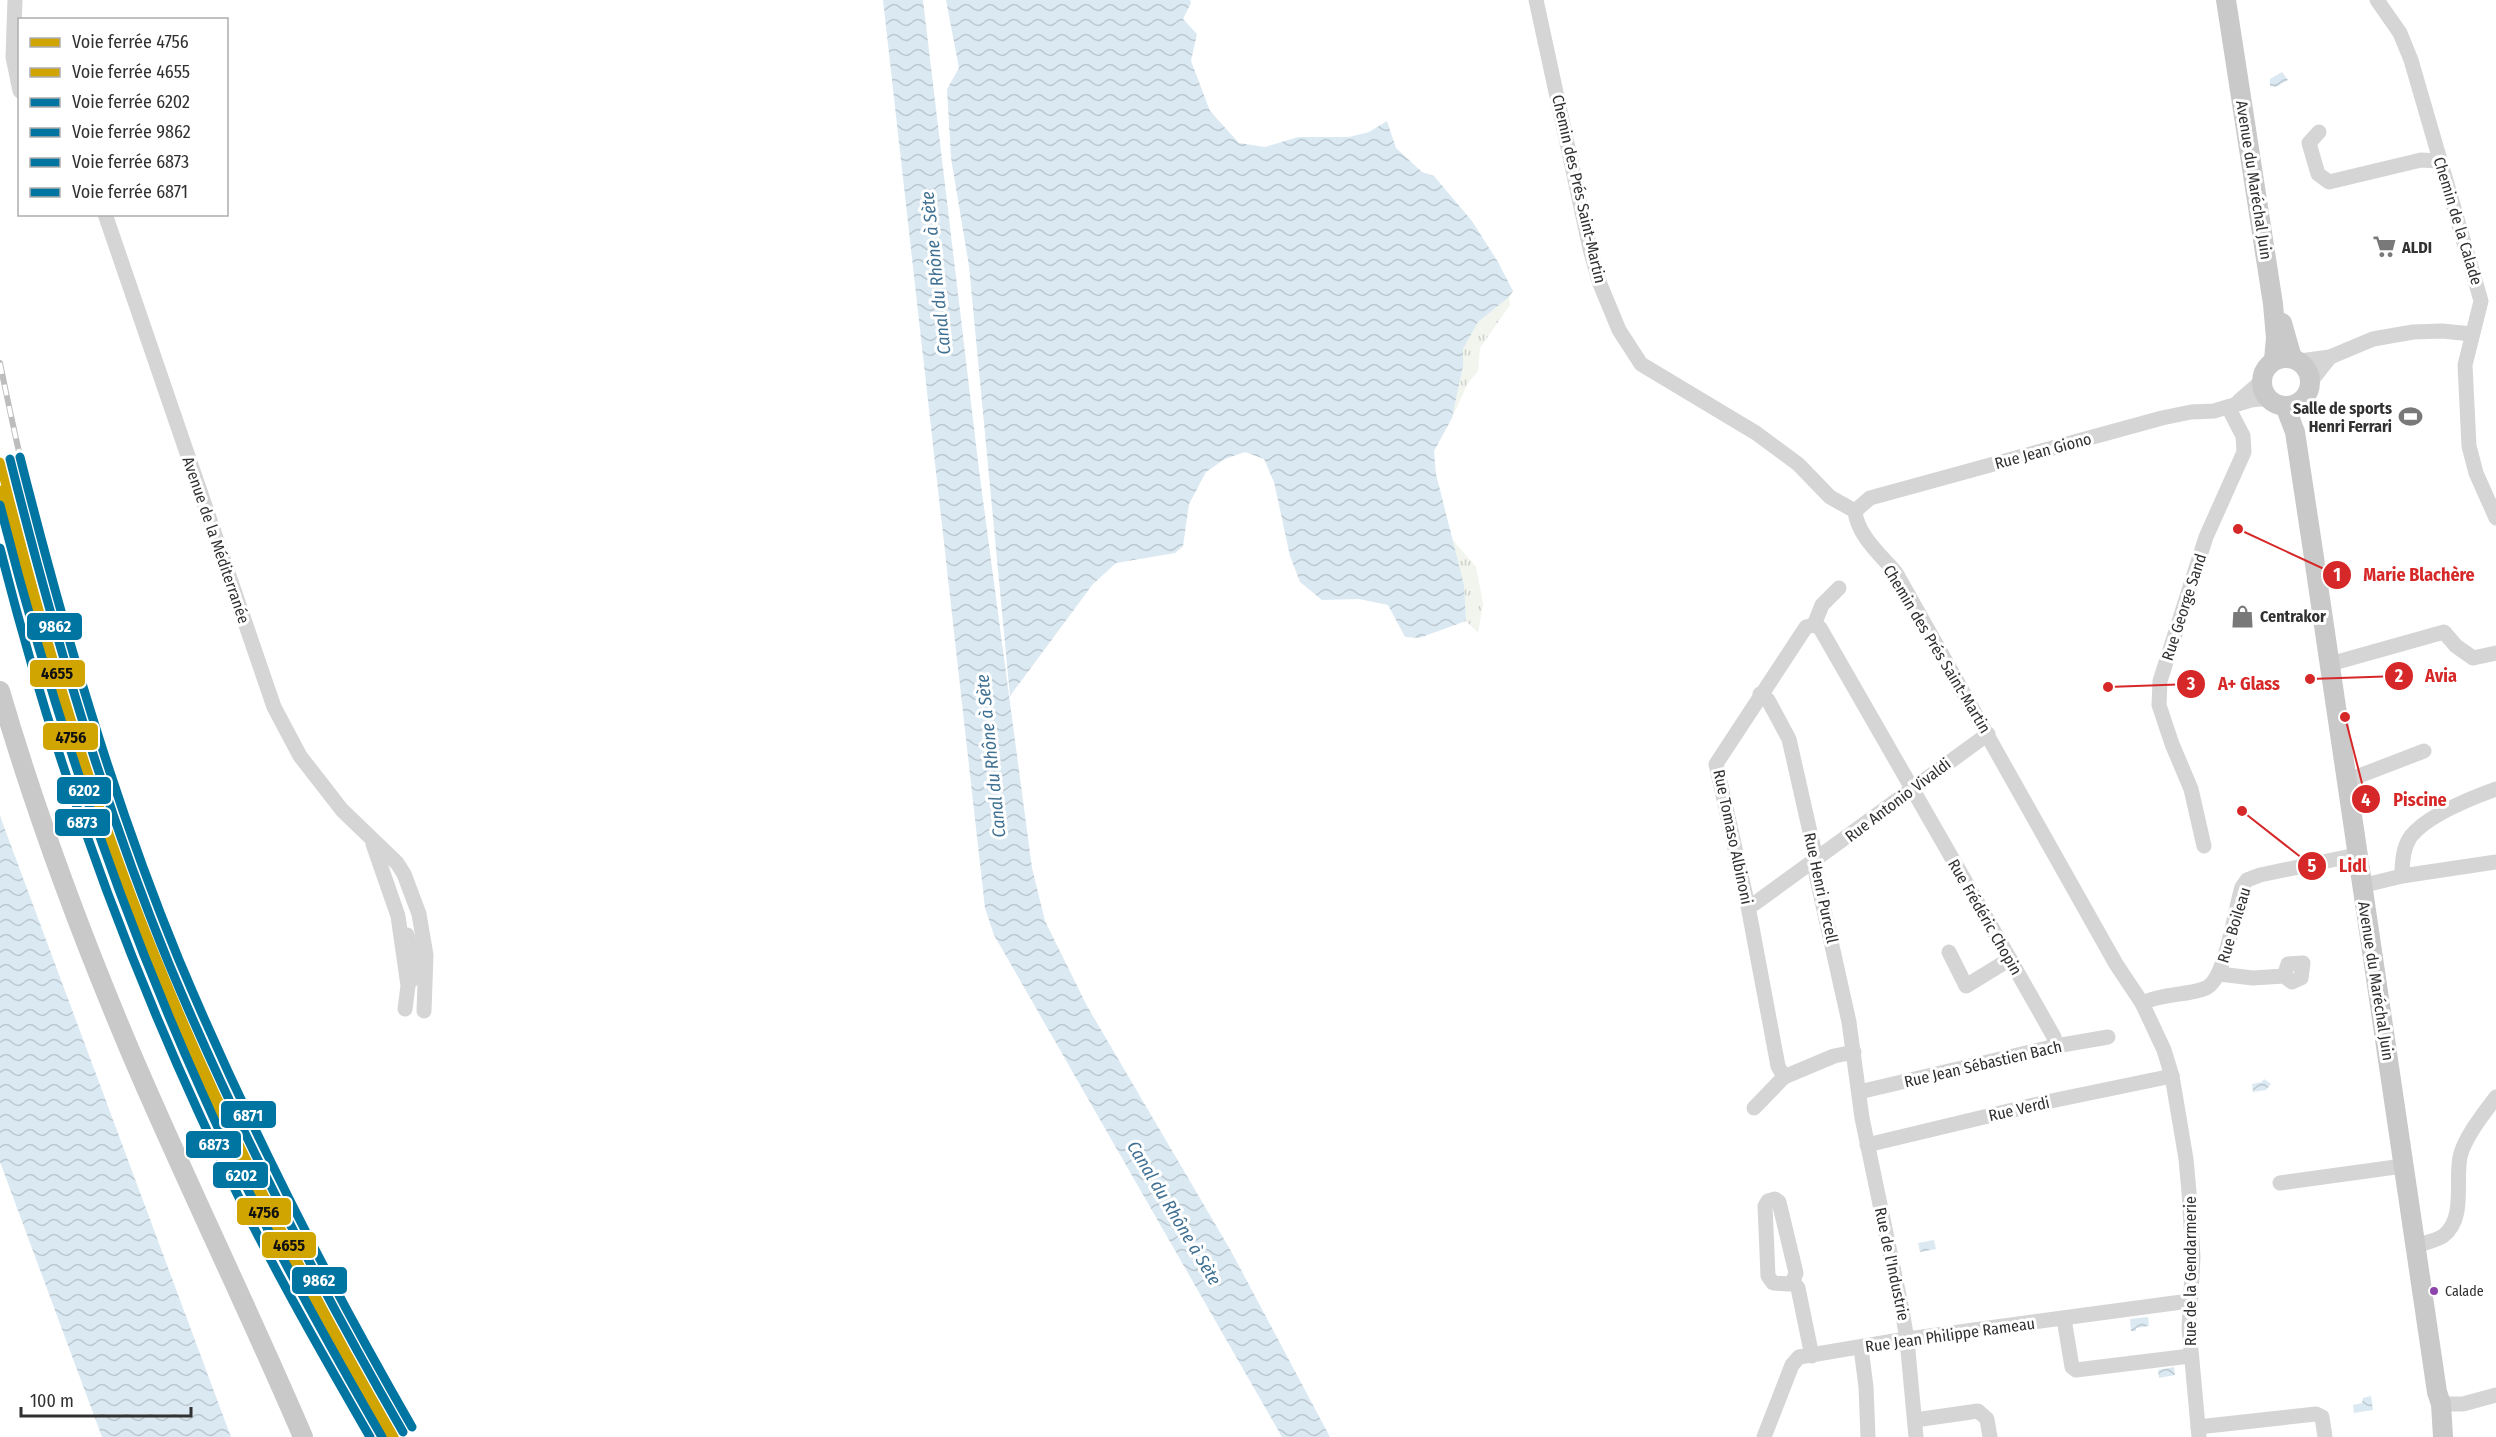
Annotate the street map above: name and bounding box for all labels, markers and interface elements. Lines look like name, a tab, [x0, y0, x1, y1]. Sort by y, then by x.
legend	[18, 18, 228, 216]
text: Voie ferrée 4756	[72, 31, 189, 53]
text: Voie ferrée 4655	[72, 61, 190, 83]
text: Voie ferrée 6202	[72, 91, 190, 113]
street label: Chemin des Prés Saint-Martin	[1548, 93, 1610, 285]
street label: Avenue du Maréchal Juin	[2232, 99, 2276, 261]
text: Voie ferrée 9862	[72, 121, 191, 143]
text: Voie ferrée 6873	[72, 151, 189, 173]
street label: Chemin de la Calade	[2429, 155, 2487, 287]
text: Voie ferrée 6871	[72, 181, 188, 203]
water label: Canal du Rhône à Sète	[916, 190, 956, 356]
supermarket icon: ALDI	[2371, 234, 2397, 260]
place label: ALDI	[2401, 238, 2432, 257]
place label: Salle de sports Henri Ferrari	[2293, 399, 2392, 436]
sports icon: Salle de sports Henri Ferrari	[2397, 404, 2423, 430]
street label: Rue Jean Giono	[1993, 429, 2093, 473]
street label: Avenue de la Méditerranée	[178, 454, 254, 626]
street label: Rue George Sand	[2158, 551, 2210, 663]
callout: Marie Blachère	[2322, 557, 2487, 593]
street label: Chemin des Prés Saint-Martin	[1879, 561, 1995, 737]
text: 1	[2333, 564, 2341, 586]
text: Marie Blachère	[2363, 564, 2475, 586]
shop icon: Centrakor	[2229, 603, 2255, 629]
place label: Centrakor	[2260, 607, 2326, 626]
line badge: 9862	[26, 612, 83, 641]
text: 9862	[39, 617, 72, 636]
callout: Avia	[2384, 658, 2469, 694]
line badge: 4655	[29, 659, 86, 688]
text: 4655	[41, 664, 73, 683]
text: 2	[2394, 665, 2403, 687]
text: Avia	[2424, 665, 2457, 687]
callout: A+ Glass	[2176, 666, 2292, 702]
water label: Canal du Rhône à Sète	[971, 673, 1011, 839]
text: 3	[2186, 673, 2196, 695]
text: A+ Glass	[2217, 673, 2280, 695]
line badge: 4756	[42, 722, 99, 751]
text: 4756	[56, 728, 86, 747]
street label: Rue Antonio Vivaldi	[1842, 754, 1954, 846]
street label: Rue Tomaso Albinoni	[1709, 768, 1757, 906]
line badge: 6202	[56, 776, 112, 805]
text: 6202	[68, 781, 100, 800]
callout: Piscine	[2351, 781, 2459, 817]
text: 4	[2361, 789, 2371, 811]
text: Piscine	[2393, 789, 2447, 811]
line badge: 6873	[54, 808, 111, 837]
text: 6873	[67, 813, 98, 832]
street label: Rue Henri Purcell	[1800, 831, 1842, 945]
callout: Lidl	[2297, 848, 2379, 884]
text: 5	[2308, 855, 2317, 877]
text: Lidl	[2339, 855, 2367, 877]
street label: Rue Frédéric Chopin	[1944, 856, 2026, 978]
street label: Rue Boileau	[2214, 885, 2254, 965]
street label: Avenue du Maréchal Juin	[2354, 900, 2398, 1062]
street label: Rue Jean Sébastien Bach	[1902, 1037, 2064, 1091]
street label: Rue Verdi	[1987, 1093, 2051, 1125]
line badge: 6871	[220, 1100, 277, 1129]
text: 6871	[233, 1106, 263, 1125]
line badge: 6873	[185, 1130, 242, 1159]
text: 6873	[199, 1135, 230, 1154]
water label: Canal du Rhône à Sète	[1122, 1137, 1226, 1289]
line badge: 6202	[212, 1161, 269, 1189]
text: 6202	[225, 1166, 257, 1185]
street label: Rue de la Gendarmerie	[2181, 1196, 2200, 1346]
line badge: 4756	[236, 1197, 292, 1226]
text: 4756	[249, 1203, 279, 1222]
street label: Rue de l'Industrie	[1871, 1206, 1913, 1322]
line badge: 4655	[261, 1231, 317, 1259]
text: 4655	[273, 1236, 305, 1255]
line badge: 9862	[291, 1266, 348, 1295]
text: 9862	[303, 1271, 336, 1290]
place label: Calade	[2445, 1283, 2484, 1300]
marker: Calade	[2428, 1285, 2440, 1297]
street label: Rue Jean Philippe Rameau	[1864, 1314, 2036, 1356]
scale bar	[21, 1380, 190, 1418]
text: 100 m	[30, 1390, 74, 1412]

